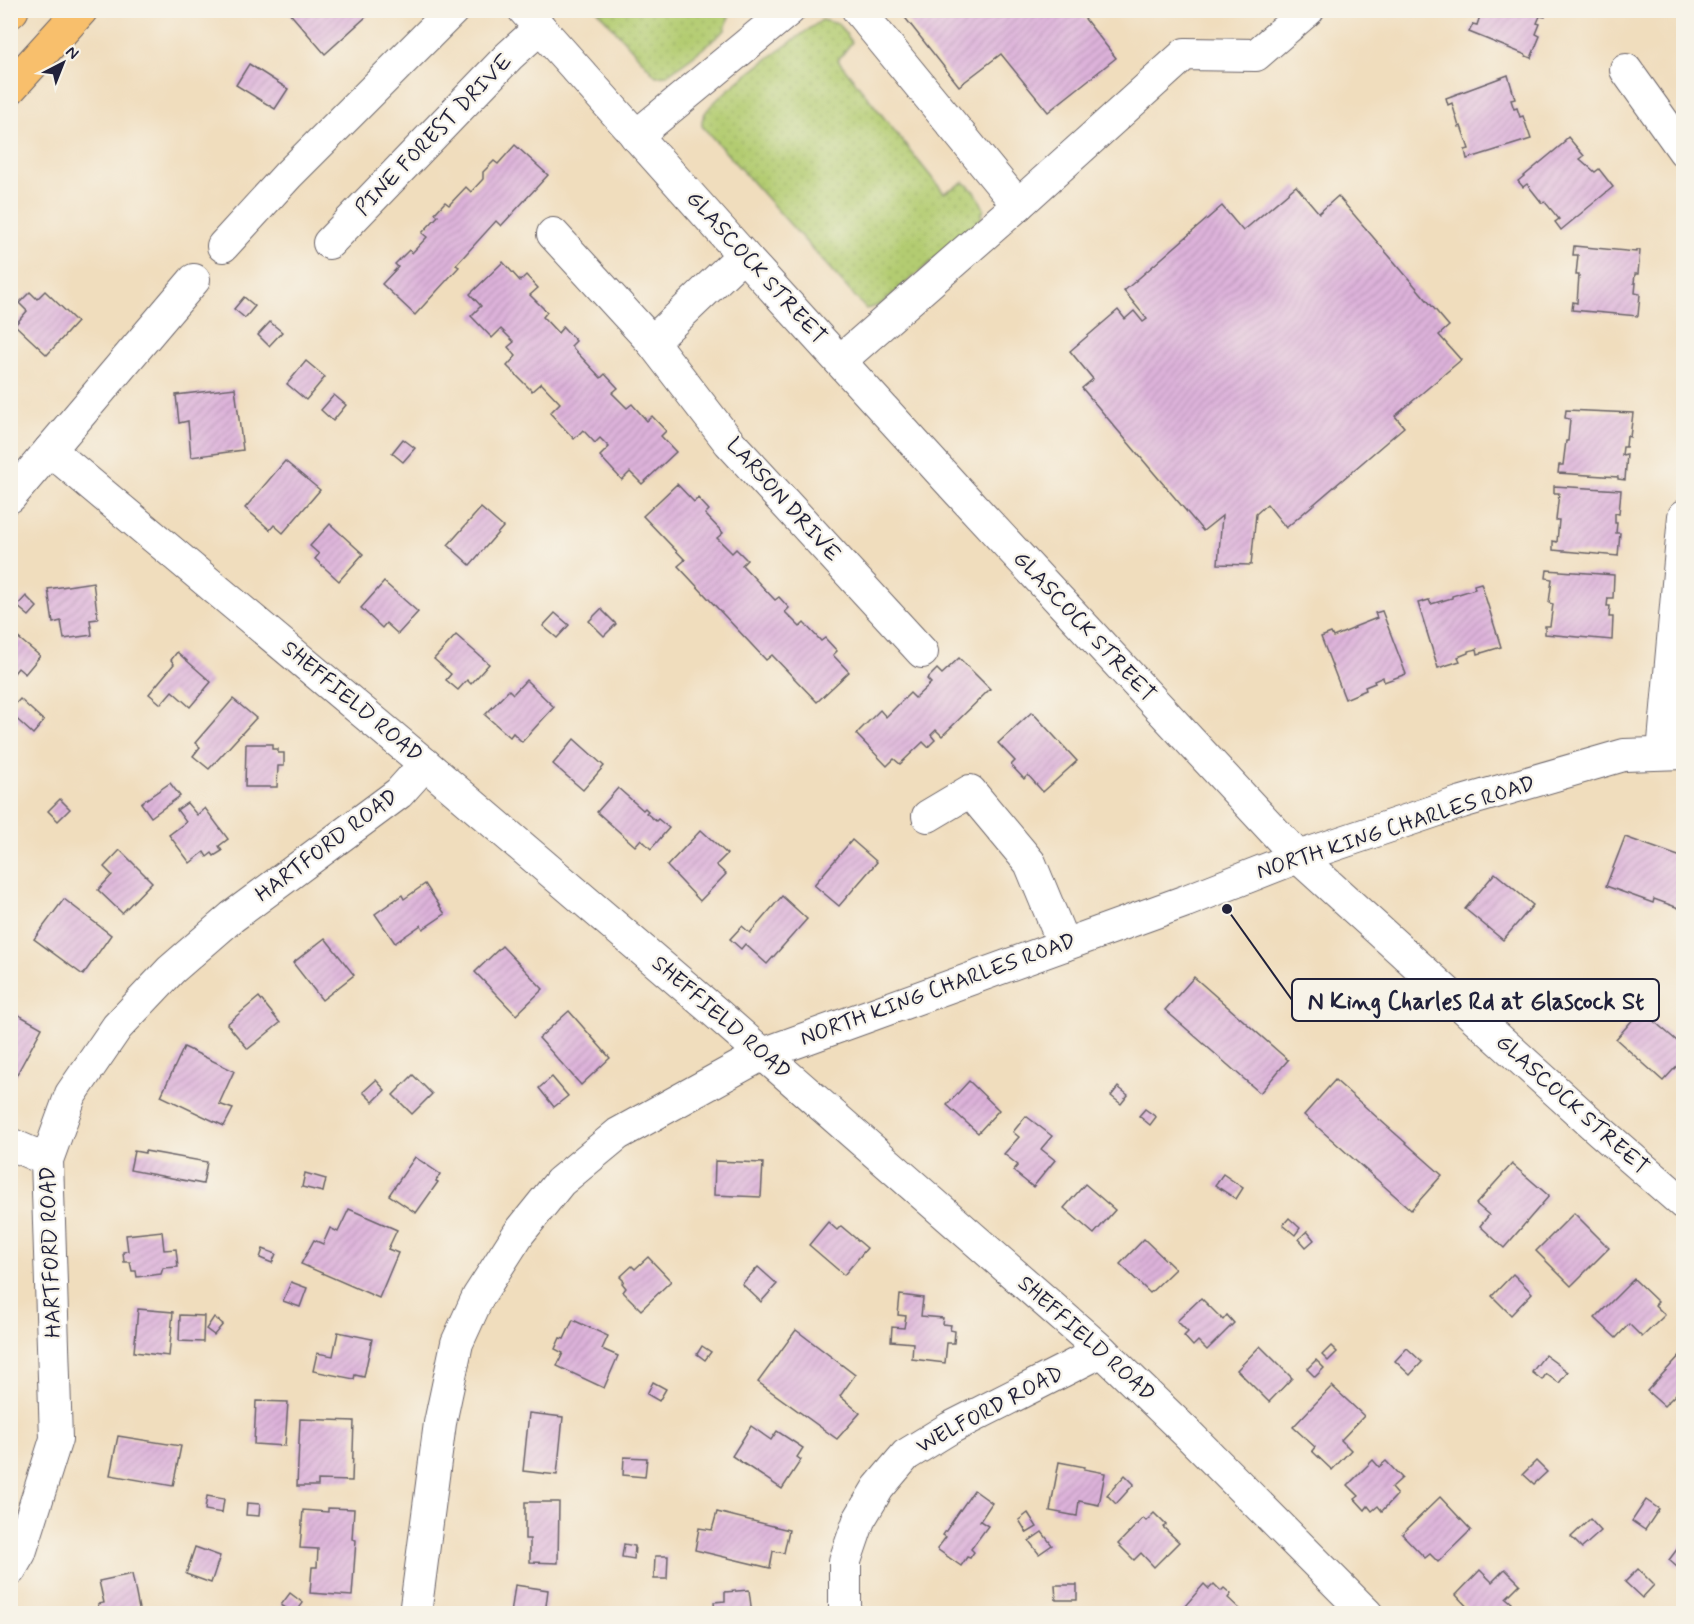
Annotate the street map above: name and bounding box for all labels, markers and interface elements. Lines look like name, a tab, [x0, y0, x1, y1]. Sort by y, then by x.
north arrow	[33, 33, 93, 93]
text: N	[61, 42, 83, 64]
street label: PINE FOREST DRIVE	[349, 48, 519, 222]
street label: GLASCOCK STREET	[680, 185, 832, 351]
street label: LARSON DRIVE	[720, 432, 846, 568]
street label: GLASCOCK STREET	[1007, 545, 1161, 709]
street label: SHEFFIELD ROAD	[276, 635, 428, 769]
street label: NORTH KING CHARLES ROAD	[1253, 770, 1539, 886]
street label: HARTFORD ROAD	[250, 783, 404, 909]
street label: NORTH KING CHARLES ROAD	[796, 927, 1080, 1053]
street label: SHEFFIELD ROAD	[646, 950, 796, 1086]
callout: N King Charles Rd at Glascock St	[1292, 979, 1659, 1021]
text: N King Charles Rd at Glascock St	[1308, 987, 1644, 1019]
street label: GLASCOCK STREET	[1489, 1029, 1655, 1181]
street label: HARTFORD ROAD	[34, 1166, 68, 1338]
street label: SHEFFIELD ROAD	[1011, 1270, 1161, 1408]
street label: WELFORD ROAD	[912, 1359, 1068, 1461]

